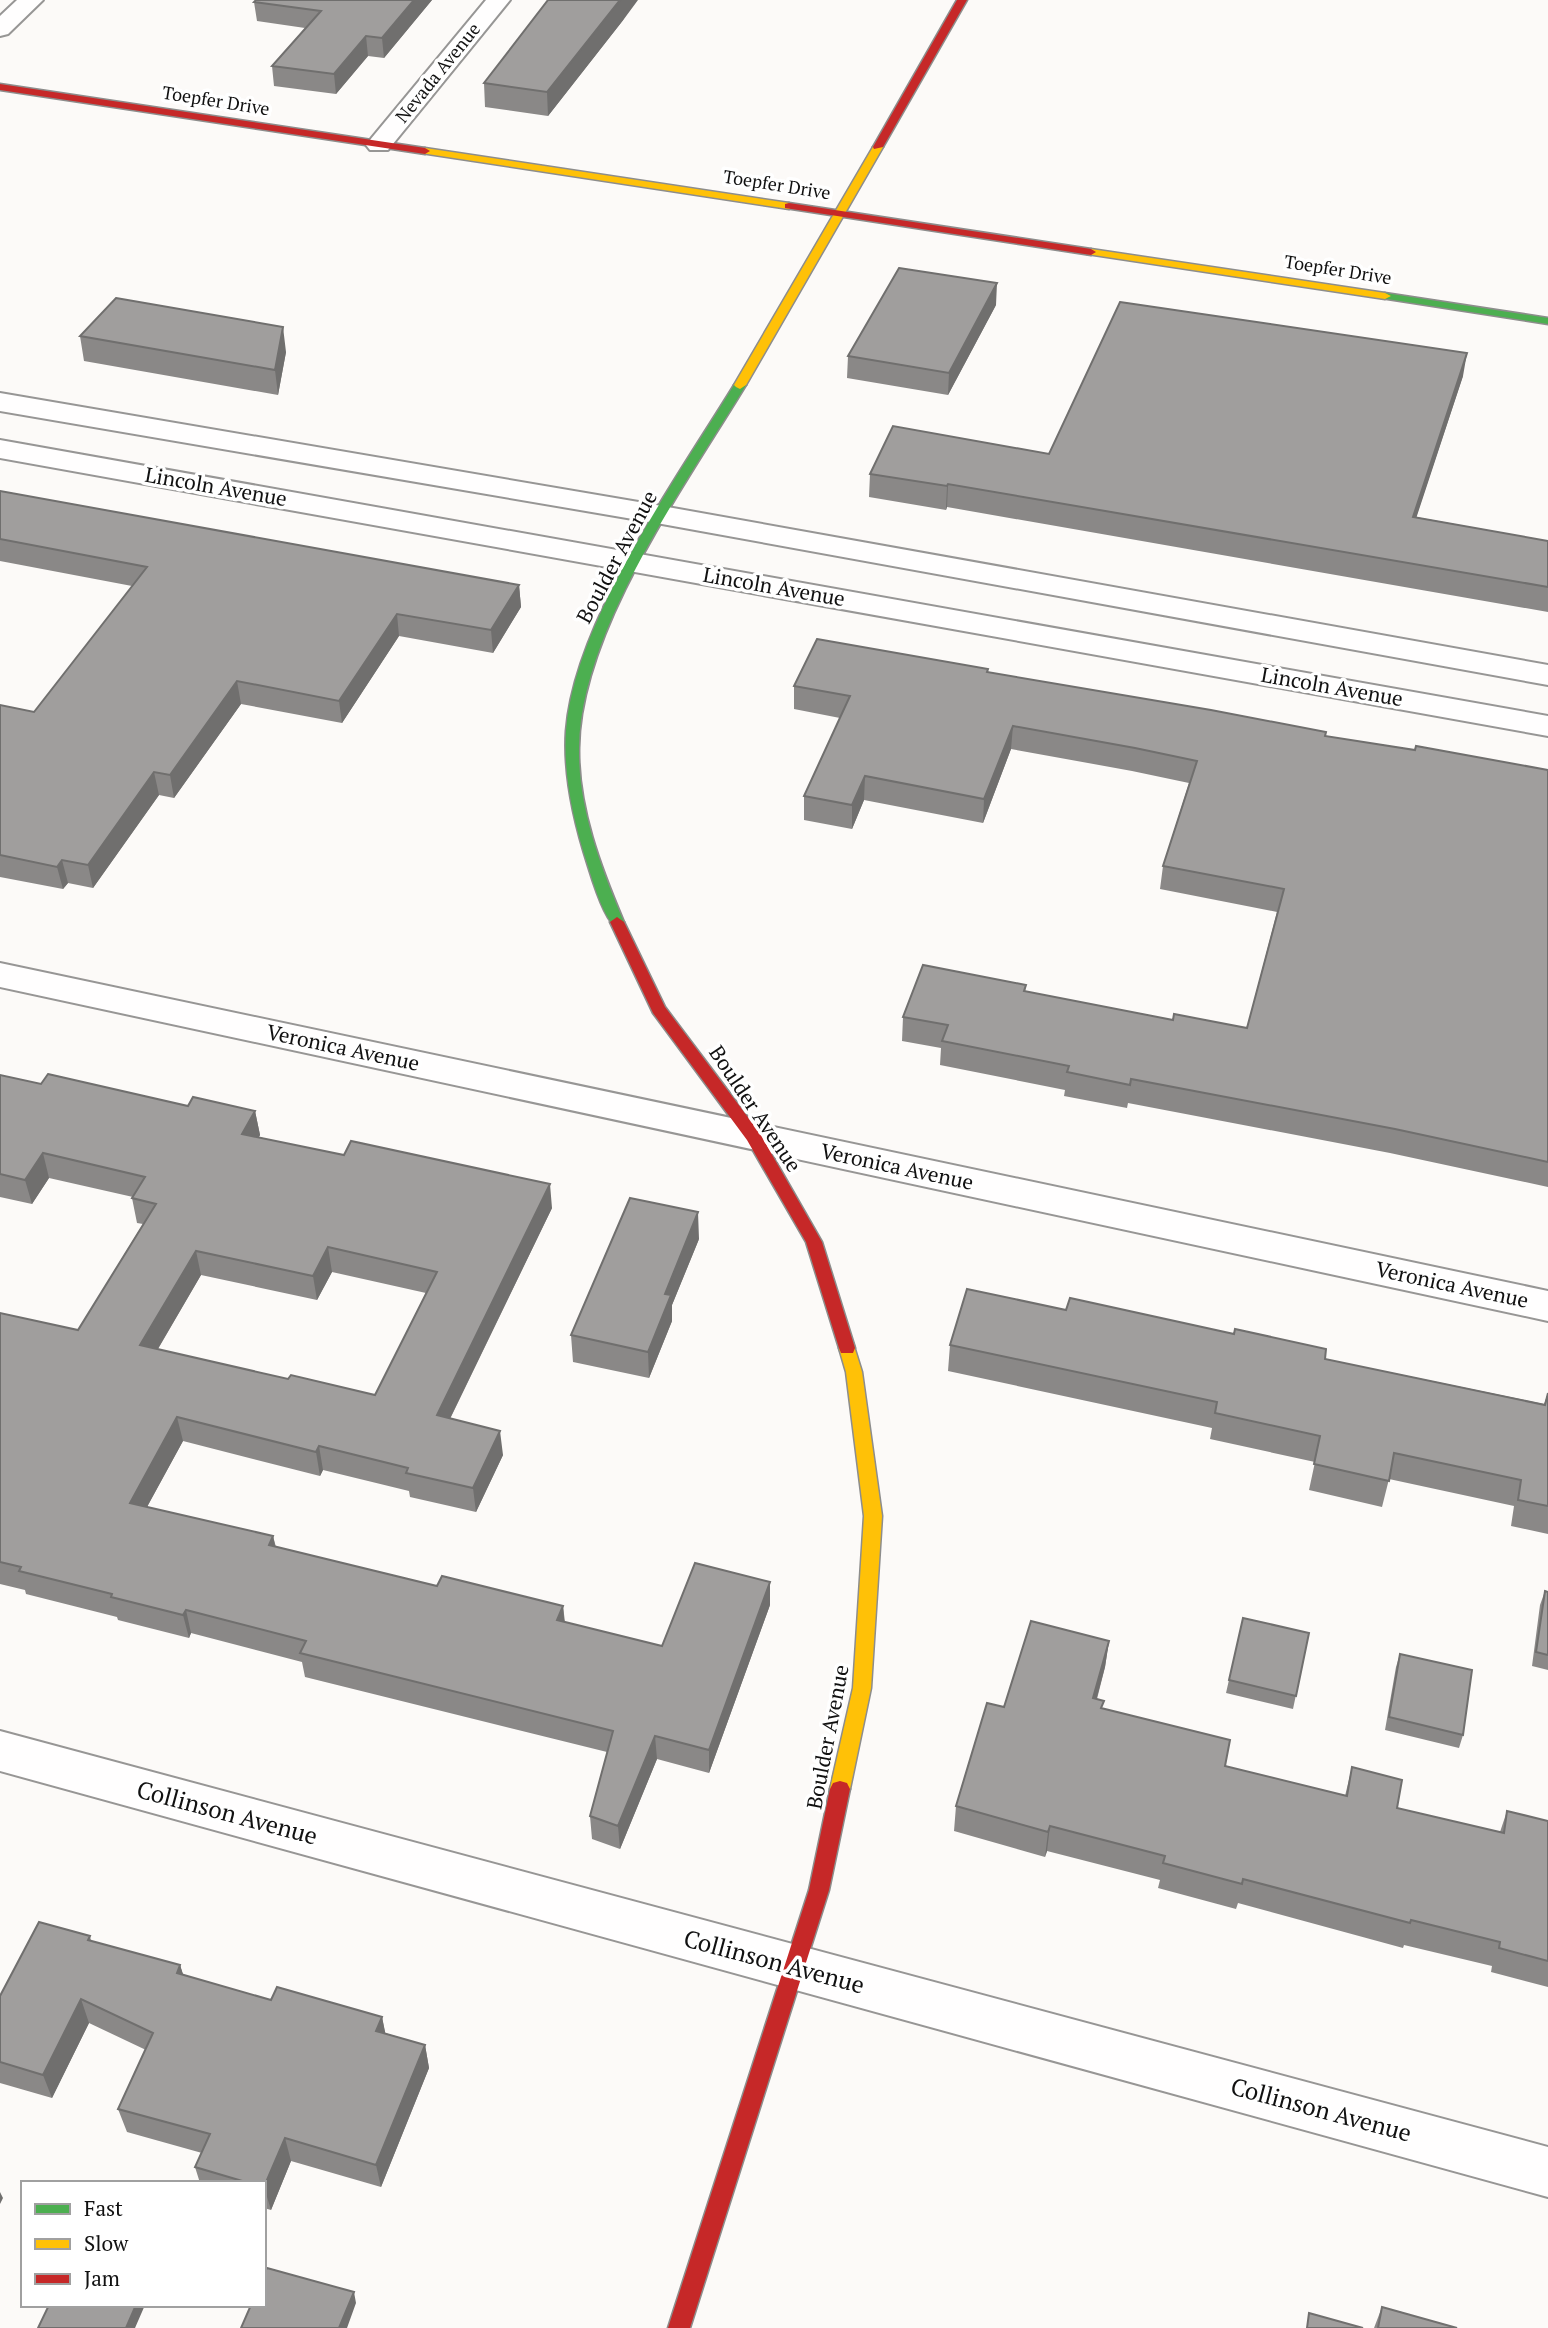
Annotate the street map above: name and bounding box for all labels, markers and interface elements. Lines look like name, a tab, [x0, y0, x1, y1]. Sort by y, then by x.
street label: Nevada Avenue	[389, 17, 485, 127]
street label: Toepfer Drive	[161, 80, 272, 120]
street label: Toepfer Drive	[722, 164, 833, 204]
street label: Toepfer Drive	[1283, 249, 1394, 289]
street label: Lincoln Avenue	[143, 460, 289, 512]
street label: Boulder Avenue	[569, 485, 663, 628]
street label: Lincoln Avenue	[701, 560, 847, 612]
street label: Lincoln Avenue	[1259, 660, 1405, 712]
street label: Veronica Avenue	[264, 1017, 422, 1077]
street label: Boulder Avenue	[703, 1040, 808, 1177]
street label: Veronica Avenue	[818, 1136, 976, 1196]
street label: Veronica Avenue	[1373, 1254, 1531, 1314]
street label: Boulder Avenue	[799, 1662, 855, 1811]
street label: Collinson Avenue	[133, 1773, 321, 1852]
street label: Collinson Avenue	[680, 1922, 868, 2001]
street label: Collinson Avenue	[1227, 2070, 1415, 2149]
legend	[21, 2181, 266, 2307]
text: Fast	[84, 2194, 123, 2222]
text: Slow	[84, 2229, 129, 2257]
text: Jam	[84, 2264, 120, 2292]

